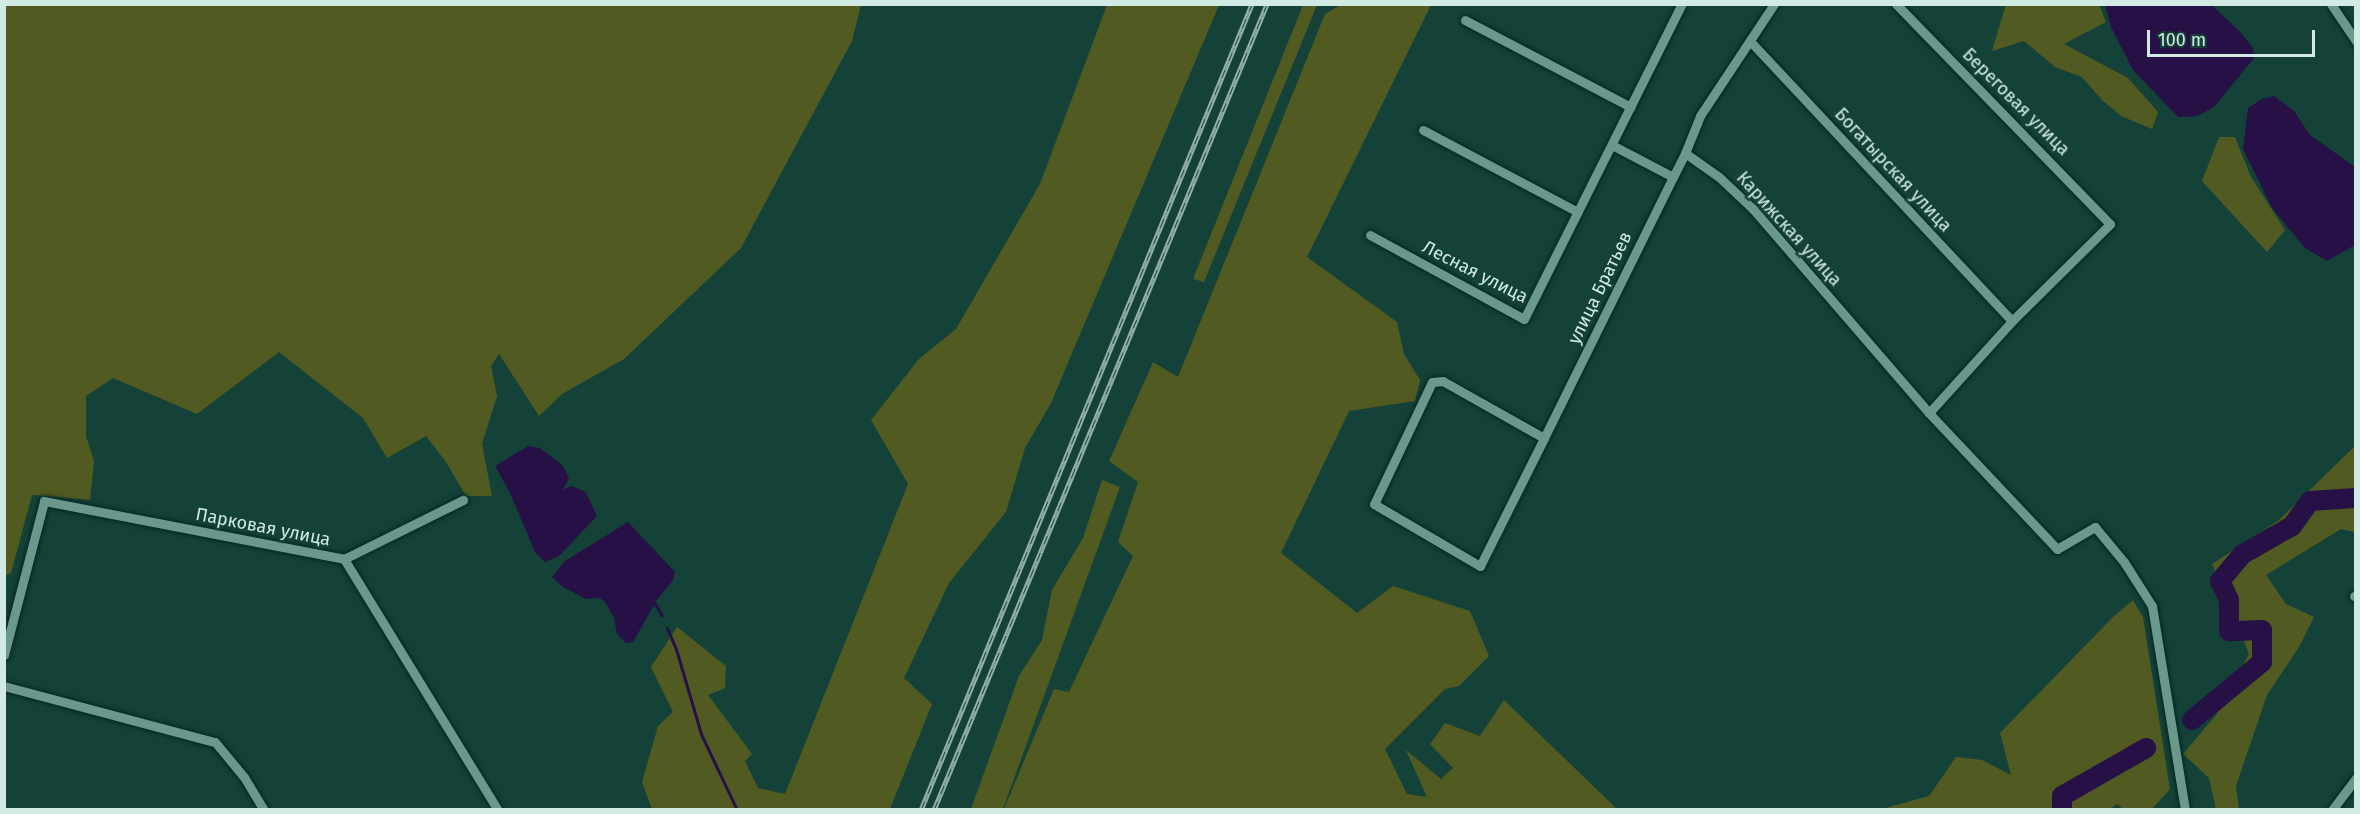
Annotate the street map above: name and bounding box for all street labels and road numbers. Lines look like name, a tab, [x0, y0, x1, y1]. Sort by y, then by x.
street label: Береговая улица	[1958, 44, 2074, 160]
street label: Богатырская улица	[1830, 104, 1956, 236]
street label: Карижская улица	[1732, 167, 1846, 291]
street label: улица Братьев	[1563, 228, 1637, 348]
street label: Лесная улица	[1419, 236, 1531, 308]
street label: Парковая улица	[194, 503, 332, 551]

